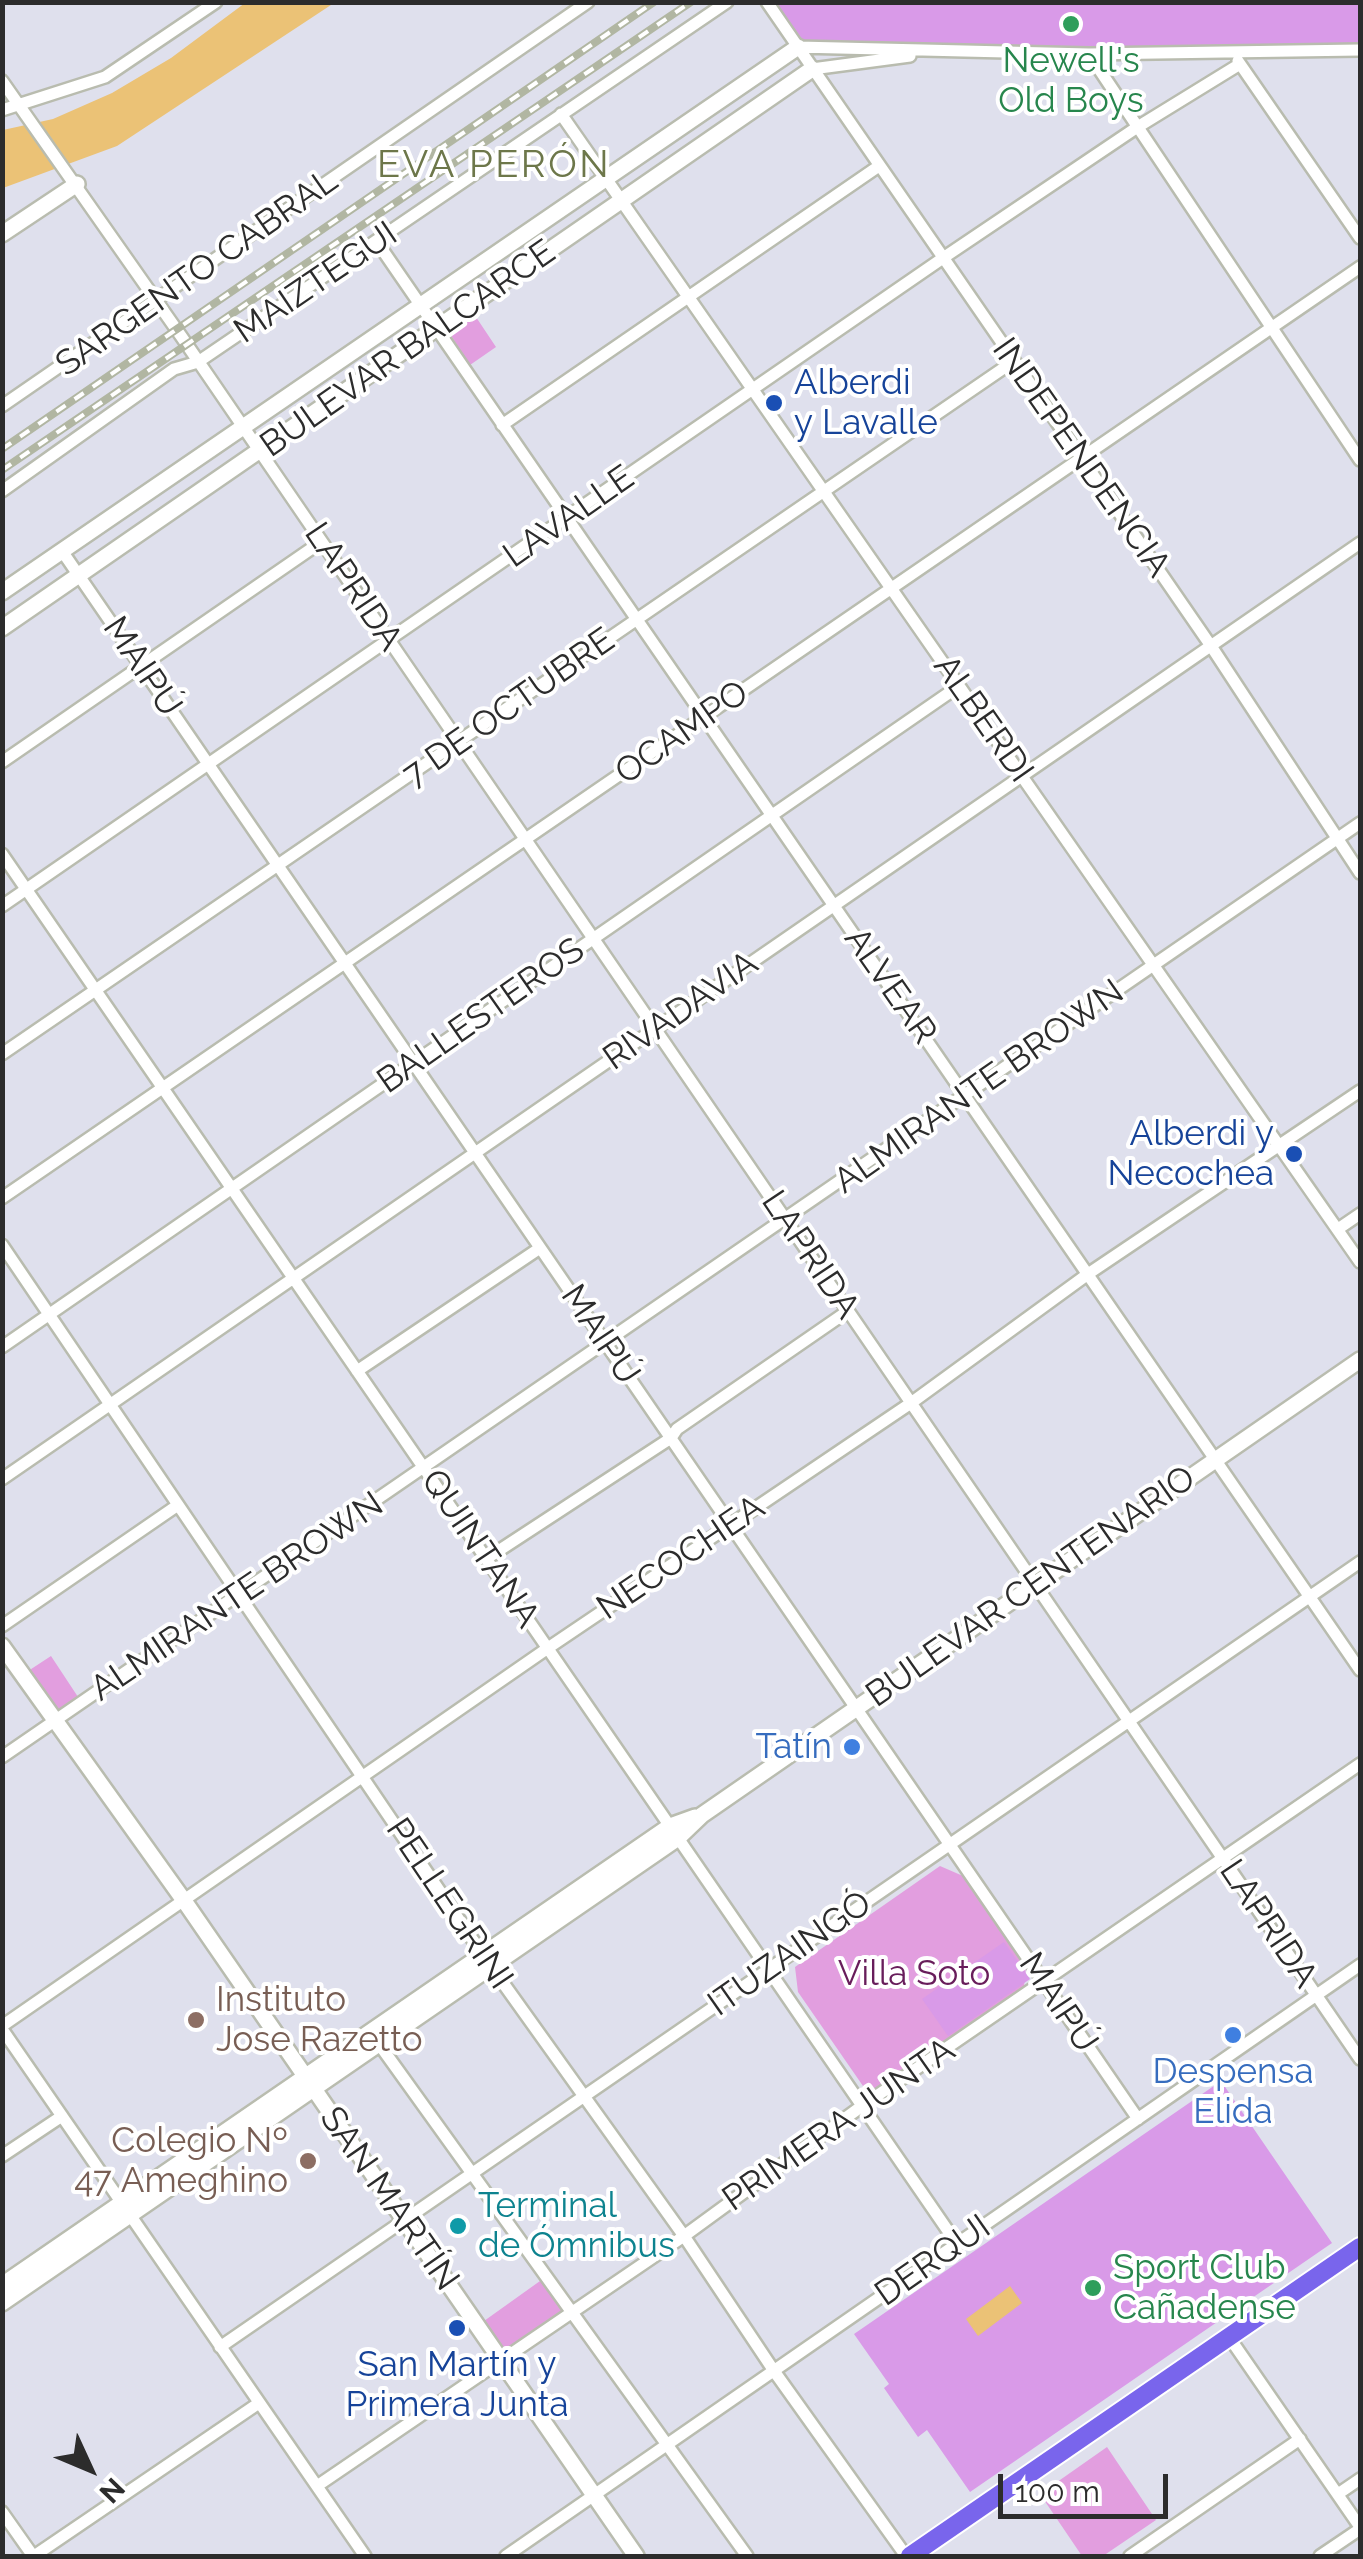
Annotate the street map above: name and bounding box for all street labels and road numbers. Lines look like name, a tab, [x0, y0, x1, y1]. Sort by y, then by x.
street label: SARGENTO CABRAL	[48, 160, 346, 386]
street label: MAIZTEGUI	[227, 213, 405, 353]
street label: BULEVAR BALCARCE	[253, 231, 563, 467]
street label: INDEPENDENCIA	[983, 331, 1179, 585]
street label: LAVALLE	[496, 457, 642, 577]
street label: LAPRIDA	[295, 515, 411, 659]
street label: MAIPÚ	[93, 609, 191, 725]
street label: 7 DE OCTUBRE	[395, 620, 623, 796]
street label: ALBERDI	[924, 647, 1042, 791]
street label: OCAMPO	[608, 672, 756, 794]
street label: ALVEAR	[835, 920, 945, 1052]
street label: BALLESTEROS	[370, 929, 592, 1103]
street label: RIVADAVIA	[596, 943, 766, 1079]
street label: ALMIRANTE BROWN	[826, 971, 1132, 1203]
street label: LAPRIDA	[752, 1183, 868, 1327]
street label: MAIPÚ	[551, 1277, 649, 1393]
street label: BULEVAR CENTENARIO	[858, 1457, 1204, 1717]
street label: QUINTANA	[412, 1462, 548, 1636]
street label: ALMIRANTE BROWN	[83, 1484, 391, 1710]
street label: NECOCHEA	[589, 1487, 773, 1629]
street label: PELLEGRINI	[377, 1811, 521, 1997]
street label: LAPRIDA	[1210, 1852, 1326, 1996]
street label: ITUZAINGÓ	[700, 1883, 880, 2025]
street label: MAIPÚ	[1009, 1945, 1107, 2061]
street label: PRIMERA JUNTA	[715, 2029, 963, 2221]
street label: SAN MARTÍN	[310, 2099, 468, 2299]
street label: DERQUI	[867, 2206, 999, 2316]

